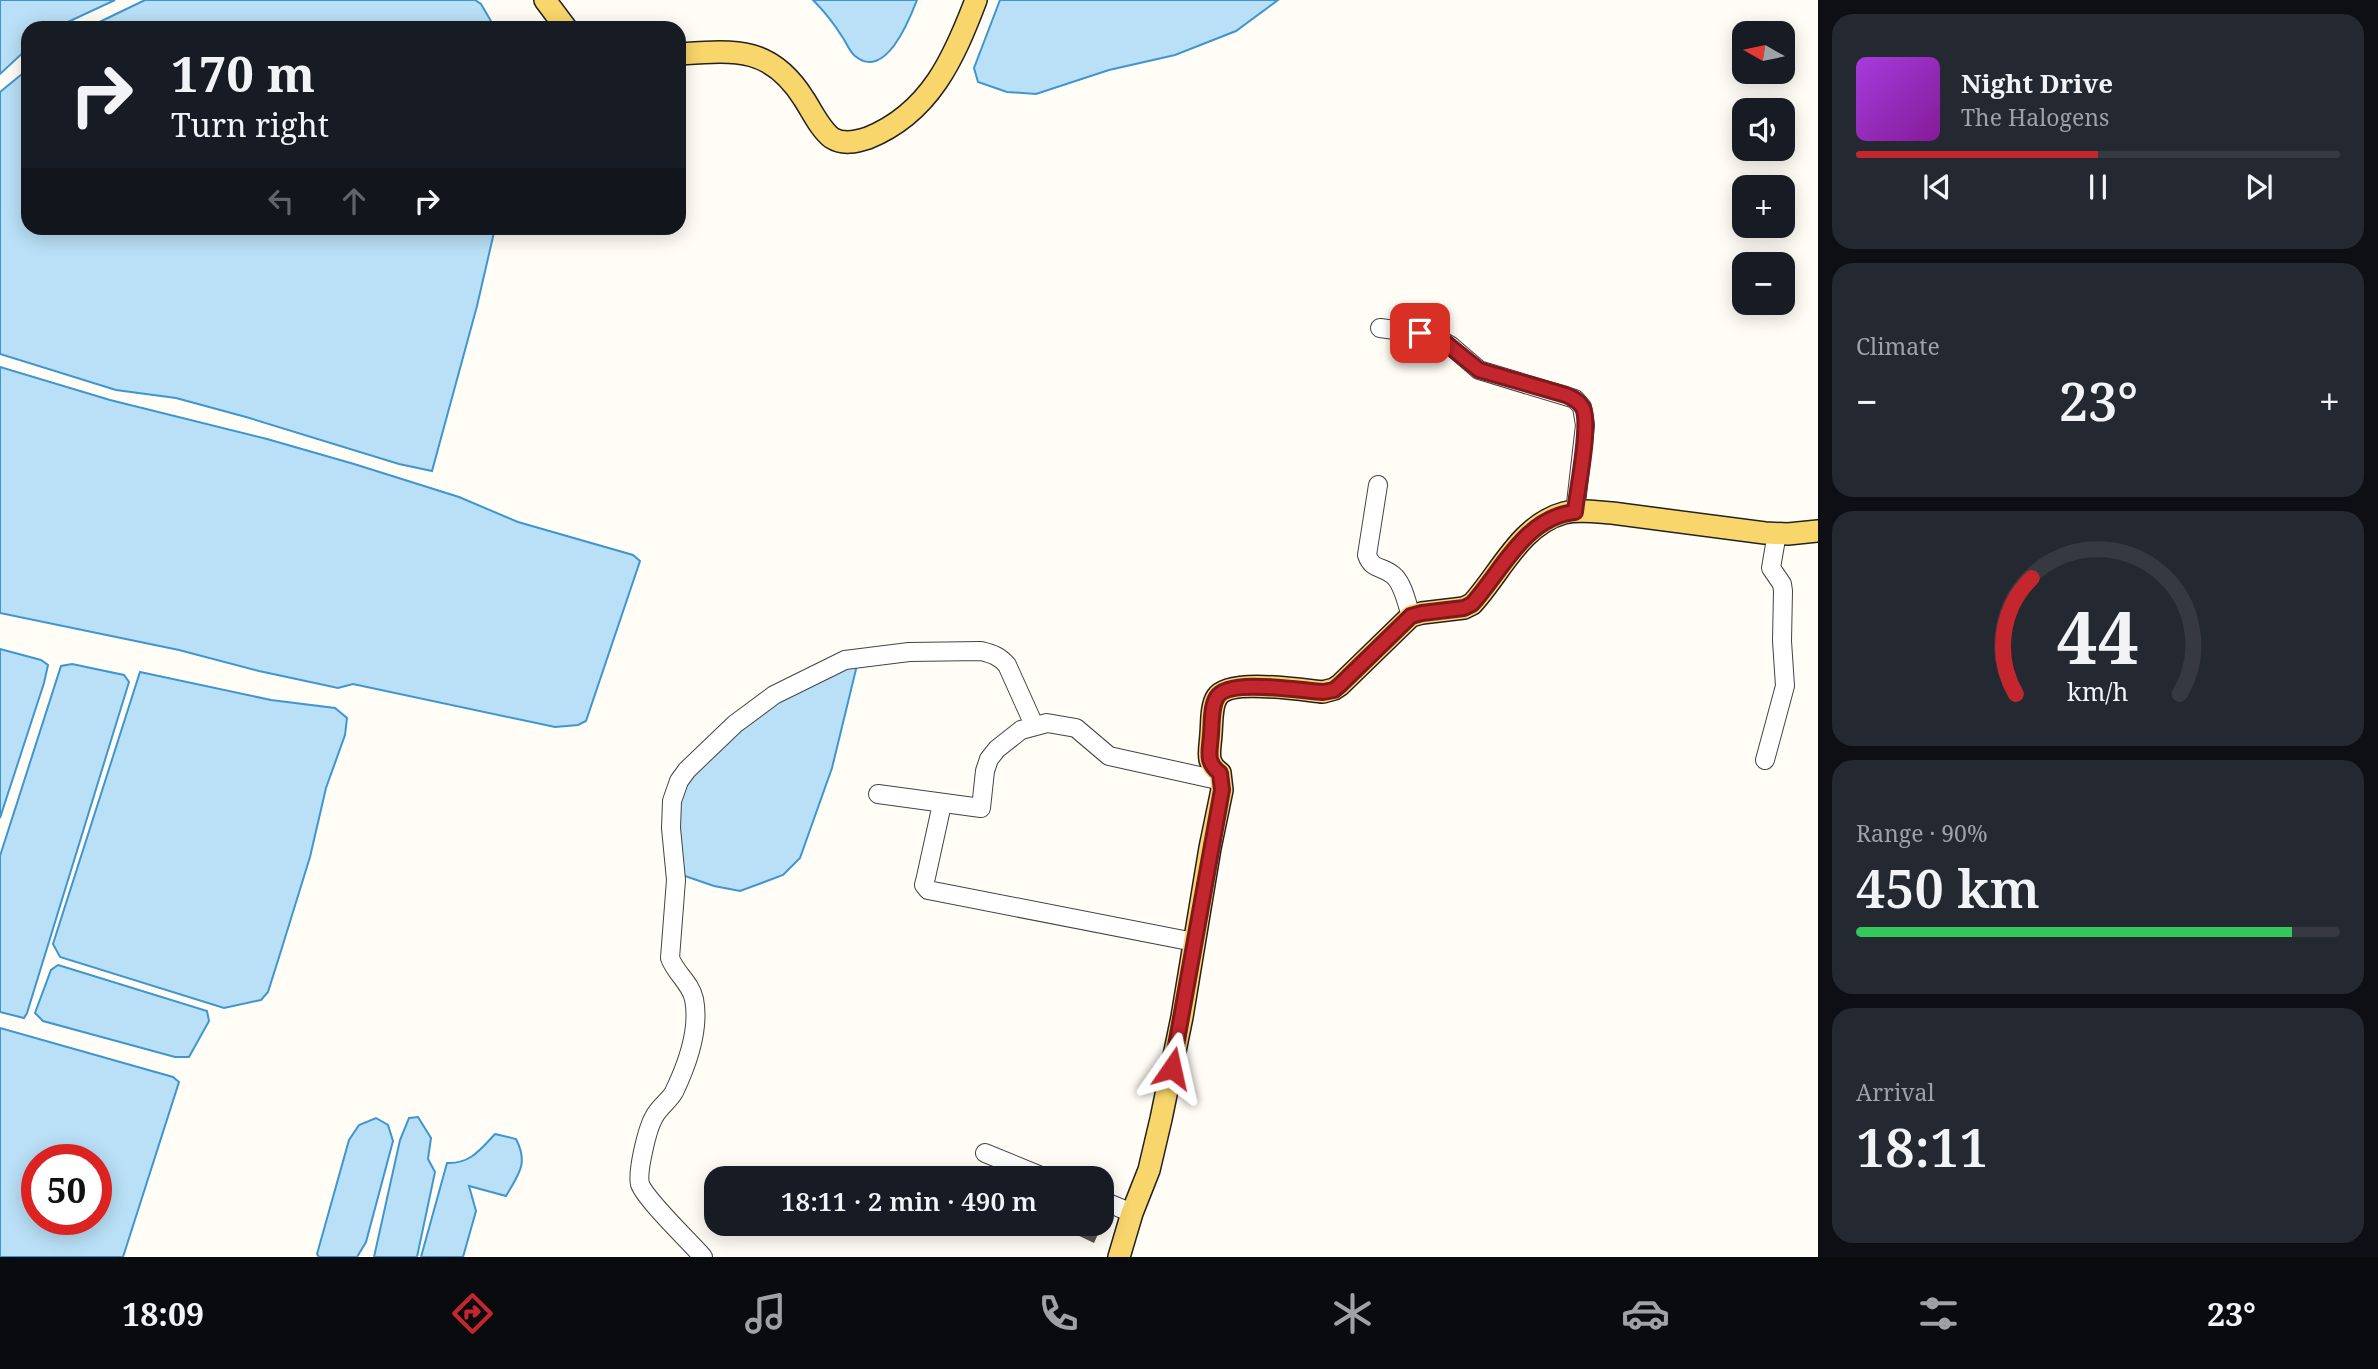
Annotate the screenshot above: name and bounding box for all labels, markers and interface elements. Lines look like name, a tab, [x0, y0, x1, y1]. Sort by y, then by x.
north arrow	[1732, 21, 1796, 84]
map controls	[1732, 21, 1795, 315]
text: 170 m	[171, 40, 315, 106]
icon: right	[56, 49, 147, 140]
text: Night Drive	[1961, 65, 2113, 101]
button: sound	[1732, 98, 1795, 161]
text: The Halogens	[1961, 101, 2109, 133]
text: Turn right	[171, 103, 329, 146]
icon: previous	[1918, 168, 1956, 206]
icon: pause	[2079, 168, 2117, 206]
icon: next	[2240, 168, 2278, 206]
button: +	[1732, 175, 1795, 238]
icon: left	[262, 182, 300, 220]
icon: ahead	[335, 182, 373, 220]
icon: right	[408, 182, 446, 220]
button: −	[1732, 252, 1795, 315]
pin	[1390, 303, 1450, 363]
icon: arrive	[1401, 314, 1439, 352]
text: Climate	[1856, 330, 1940, 362]
text: 23°	[2059, 365, 2138, 436]
text: −	[1856, 375, 1878, 427]
text: +	[2319, 375, 2340, 427]
text: 44	[2057, 587, 2139, 686]
text: km/h	[2067, 674, 2129, 708]
text: Range · 90%	[1856, 817, 1988, 849]
text: 450 km	[1856, 852, 2040, 923]
position arrow	[1135, 1031, 1209, 1105]
text: Arrival	[1856, 1076, 1935, 1108]
text: 18:11	[1856, 1111, 1989, 1182]
speed limit sign: 50	[21, 1144, 112, 1235]
text: 18:11 · 2 min · 490 m	[781, 1183, 1037, 1219]
icon: directions	[448, 1289, 497, 1338]
icon: music	[741, 1289, 790, 1338]
icon: phone	[1034, 1289, 1083, 1338]
icon: climate	[1328, 1289, 1377, 1338]
icon: car	[1621, 1289, 1670, 1338]
icon: filters	[1914, 1289, 1963, 1338]
text: 18:09	[122, 1292, 204, 1335]
text: 23°	[2207, 1292, 2256, 1335]

